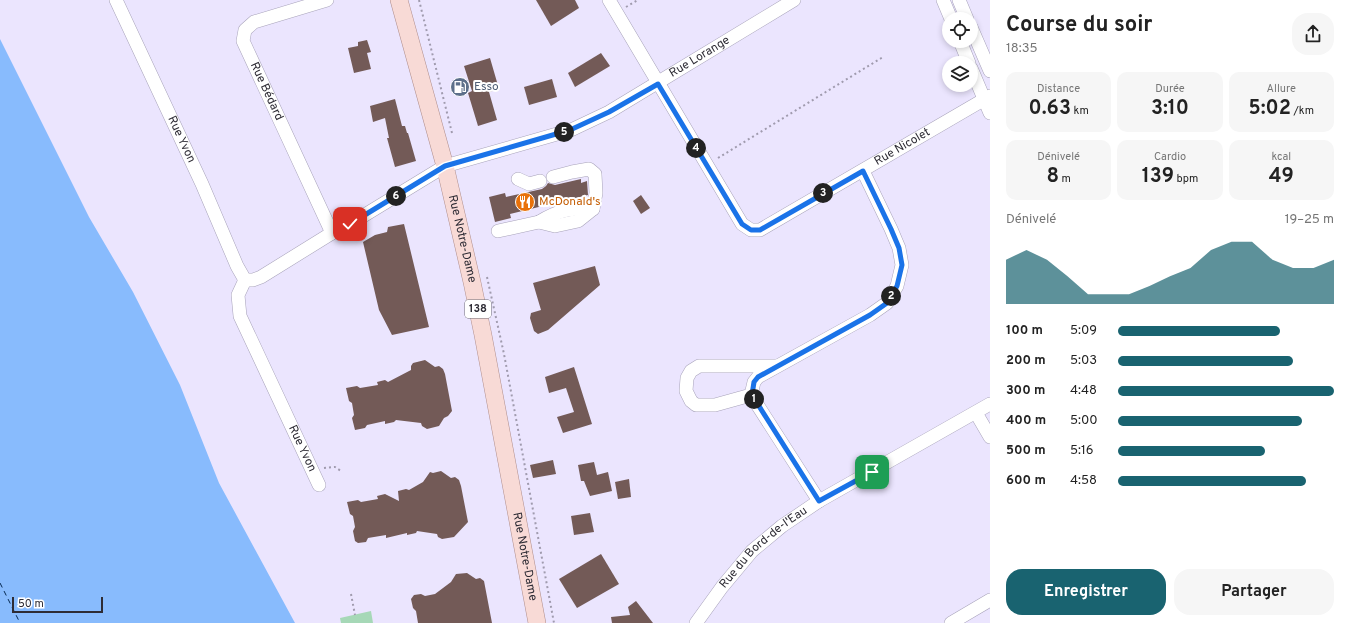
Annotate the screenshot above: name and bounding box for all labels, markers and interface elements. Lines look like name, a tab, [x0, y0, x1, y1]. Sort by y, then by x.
map controls	[942, 12, 978, 92]
button: locate	[942, 12, 978, 48]
text: Course du soir	[1006, 12, 1153, 39]
button: share	[1292, 13, 1334, 55]
street label: Rue Lorange	[666, 33, 733, 82]
text: 18:35	[1006, 41, 1038, 57]
button: layers	[942, 56, 978, 92]
street label: Rue Bédard	[246, 60, 287, 123]
fuel station icon: Esso	[449, 76, 471, 98]
place label: Esso	[474, 79, 499, 95]
text: Distance	[1037, 82, 1080, 96]
text: Durée	[1155, 82, 1185, 96]
text: Allure	[1267, 82, 1296, 96]
text: 0.63	[1029, 96, 1071, 122]
text: 3:10	[1151, 96, 1189, 122]
text: 5:02	[1249, 96, 1291, 122]
text: km	[1071, 104, 1089, 118]
text: /km	[1291, 104, 1314, 118]
street label: Rue Yvon	[163, 113, 199, 166]
pin: 5	[554, 122, 574, 142]
text: 5	[561, 125, 567, 139]
street label: Rue Nicolet	[871, 125, 933, 170]
pin: 4	[686, 138, 706, 158]
text: 4	[692, 141, 700, 155]
text: Dénivelé	[1037, 150, 1080, 164]
text: Cardio	[1154, 150, 1186, 164]
text: kcal	[1272, 150, 1291, 164]
text: 8	[1046, 164, 1059, 190]
text: 139	[1142, 164, 1174, 190]
text: 49	[1269, 164, 1294, 190]
text: m	[1059, 172, 1071, 186]
text: bpm	[1174, 172, 1198, 186]
pin: 3	[813, 183, 833, 203]
pin: 6	[386, 186, 406, 206]
text: 3	[820, 186, 826, 200]
text: 6	[393, 189, 399, 203]
restaurant icon: McDonald's	[514, 191, 536, 213]
street label: Rue Notre-Dame	[444, 193, 480, 284]
place label: McDonald's	[539, 194, 601, 210]
pin	[333, 207, 367, 241]
text: Dénivelé	[1006, 212, 1056, 228]
text: 19–25 m	[1285, 212, 1334, 228]
icon: check	[339, 213, 361, 235]
pin: 2	[881, 286, 901, 306]
text: 2	[888, 289, 894, 303]
road number: 138	[465, 300, 491, 318]
text: 100 m	[1006, 323, 1043, 339]
text: 5:09	[1070, 323, 1097, 339]
text: 200 m	[1006, 353, 1046, 369]
text: 5:03	[1070, 353, 1097, 369]
text: 300 m	[1006, 383, 1045, 399]
text: 4:48	[1070, 383, 1097, 399]
pin: 1	[744, 389, 764, 409]
text: 1	[752, 392, 756, 406]
text: 400 m	[1006, 413, 1046, 429]
text: 5:00	[1070, 413, 1098, 429]
street label: Rue Yvon	[284, 423, 320, 475]
text: 500 m	[1006, 443, 1046, 459]
text: 5:16	[1070, 443, 1094, 459]
pin	[855, 455, 889, 489]
icon: arrive	[861, 461, 883, 483]
text: 600 m	[1006, 473, 1046, 489]
text: 4:58	[1070, 473, 1097, 489]
street label: Rue du Bord-de-l'Eau	[716, 503, 811, 592]
street label: Rue Notre-Dame	[508, 511, 541, 602]
button: Enregistrer	[1006, 569, 1166, 615]
button: Partager	[1174, 569, 1334, 615]
scale bar	[12, 595, 103, 614]
text: 50 m	[18, 597, 44, 611]

